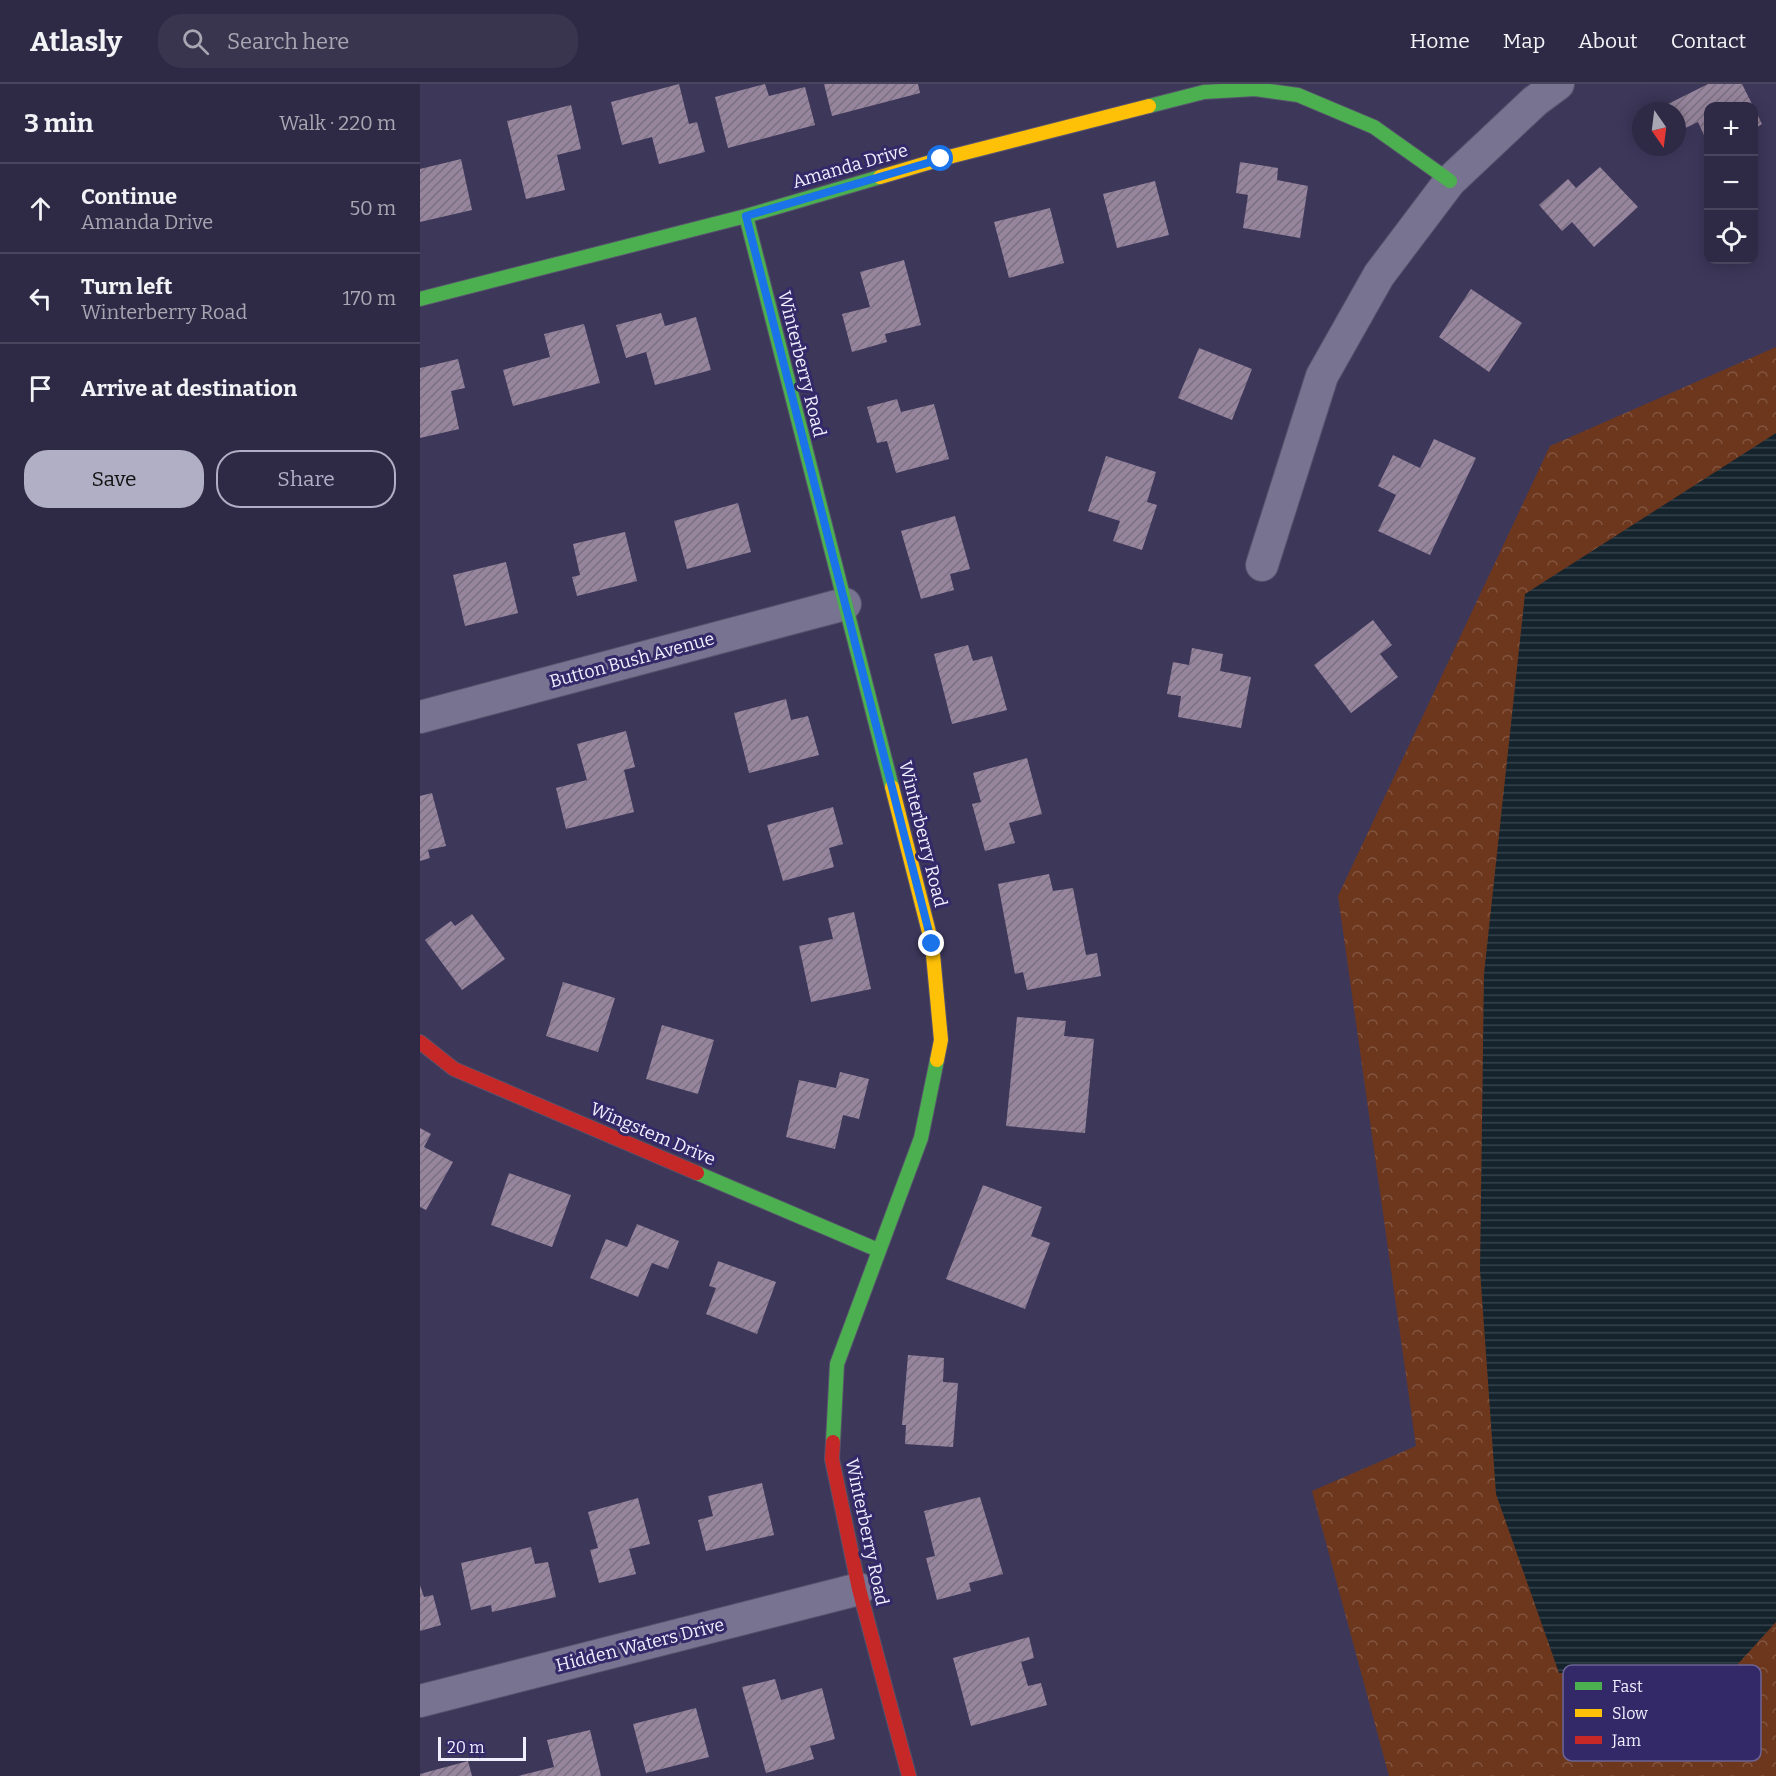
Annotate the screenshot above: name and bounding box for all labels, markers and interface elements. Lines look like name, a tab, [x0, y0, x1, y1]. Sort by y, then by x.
search box	[158, 14, 578, 68]
text: Atlasly	[30, 25, 122, 58]
icon: search	[179, 25, 212, 58]
text: Search here	[227, 28, 349, 55]
text: Home	[1410, 28, 1470, 54]
text: Map	[1503, 28, 1545, 54]
text: About	[1578, 28, 1638, 54]
text: Contact	[1671, 28, 1746, 54]
north arrow	[1632, 102, 1686, 156]
map controls	[1704, 102, 1758, 264]
button: +	[1704, 102, 1758, 156]
text: 3 min	[24, 108, 93, 139]
text: Walk · 220 m	[279, 111, 396, 135]
street label: Amanda Drive	[790, 139, 910, 193]
route start	[927, 145, 953, 171]
button: −	[1704, 156, 1758, 210]
text: Continue	[81, 183, 177, 210]
icon: ahead	[24, 192, 57, 225]
text: 50 m	[349, 196, 396, 220]
text: Amanda Drive	[81, 210, 213, 234]
button: locate	[1704, 210, 1758, 264]
text: Turn left	[81, 273, 173, 300]
icon: left	[24, 282, 57, 315]
text: 170 m	[343, 286, 396, 310]
street label: Winterberry Road	[773, 289, 831, 440]
text: Winterberry Road	[81, 300, 247, 324]
icon: arrive	[24, 372, 57, 405]
text: Arrive at destination	[81, 375, 297, 402]
button: Save	[24, 450, 204, 508]
button: Share	[216, 450, 396, 508]
street label: Button Bush Avenue	[547, 627, 717, 693]
street label: Winterberry Road	[894, 759, 952, 910]
route end	[918, 930, 944, 956]
street label: Wingstem Drive	[587, 1098, 719, 1170]
street label: Winterberry Road	[841, 1456, 893, 1608]
street label: Hidden Waters Drive	[553, 1613, 727, 1677]
legend	[1563, 1665, 1761, 1761]
text: Fast	[1612, 1677, 1643, 1696]
text: Slow	[1612, 1704, 1648, 1723]
text: Jam	[1611, 1731, 1641, 1750]
scale bar	[438, 1734, 526, 1762]
text: 20 m	[447, 1738, 484, 1757]

